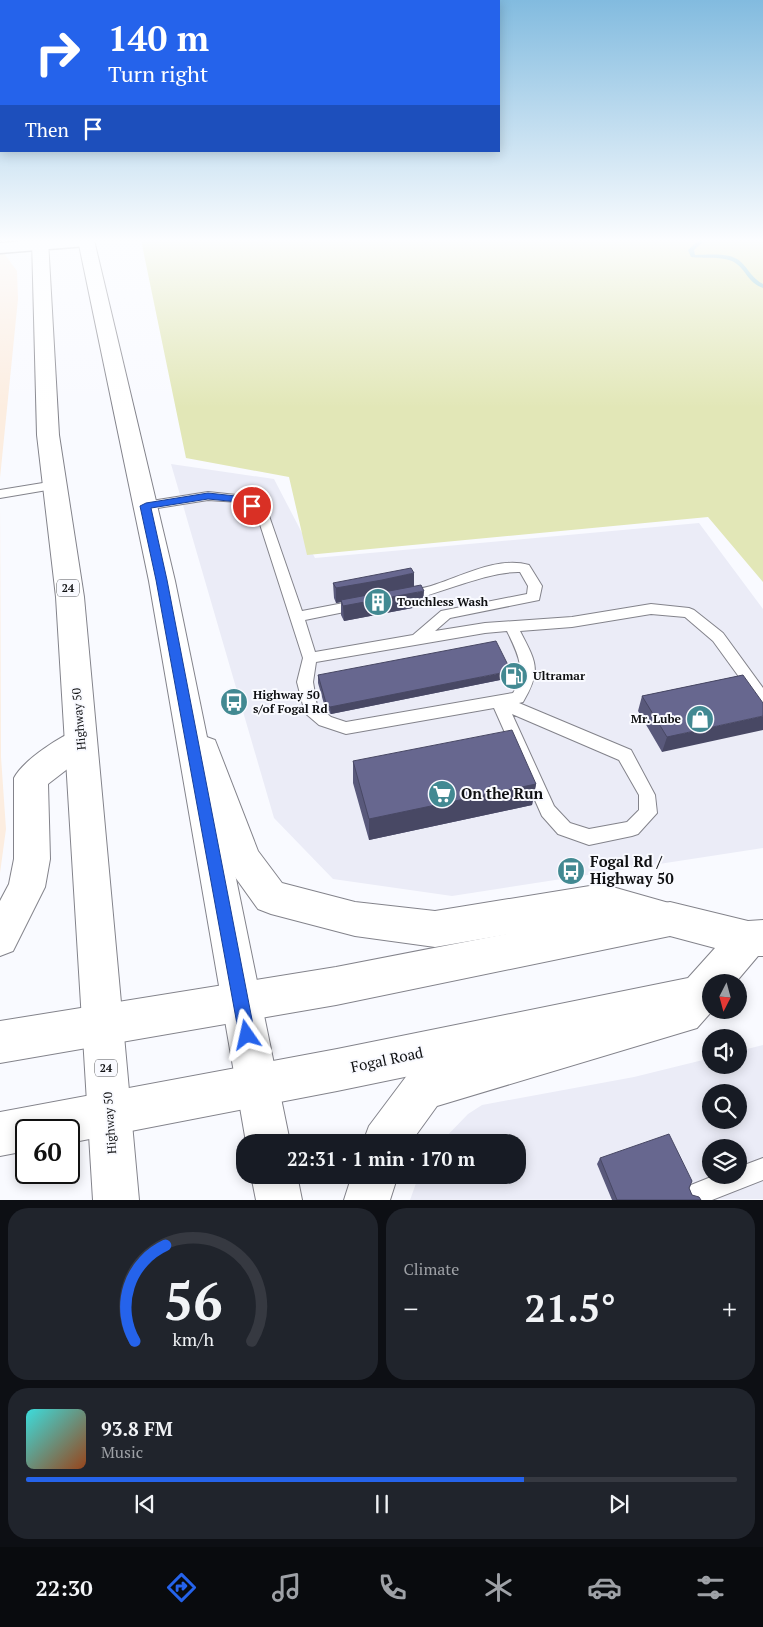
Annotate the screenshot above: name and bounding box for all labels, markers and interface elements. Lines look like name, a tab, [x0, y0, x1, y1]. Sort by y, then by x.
text: 140 m	[108, 15, 209, 61]
icon: right	[25, 20, 90, 85]
text: Turn right	[108, 59, 208, 88]
icon: arrive	[79, 115, 107, 143]
text: Then	[25, 117, 69, 142]
pin	[231, 485, 273, 527]
icon: arrive	[238, 492, 266, 520]
road number: 24	[57, 580, 79, 596]
building icon: Touchless Wash	[363, 587, 393, 617]
place label: Touchless Wash	[397, 594, 489, 609]
fuel station icon: Ultramar	[499, 661, 529, 691]
place label: Ultramar	[533, 668, 586, 683]
street label: Highway 50	[68, 687, 89, 751]
bus stop icon: Highway 50 s/of Fogal Rd	[219, 687, 249, 717]
place label: Highway 50 s/of Fogal Rd	[253, 687, 328, 716]
shop icon: Mr. Lube	[685, 704, 715, 734]
place label: Mr. Lube	[631, 711, 682, 726]
supermarket icon: On the Run	[427, 779, 457, 809]
place label: On the Run	[461, 783, 543, 803]
place label: Fogal Rd / Highway 50	[590, 851, 674, 888]
bus stop icon: Fogal Rd / Highway 50	[556, 856, 586, 886]
north arrow	[702, 974, 748, 1019]
map controls	[702, 974, 747, 1184]
position arrow	[220, 1008, 272, 1060]
button: sound	[702, 1029, 747, 1074]
street label: Fogal Road	[349, 1042, 425, 1076]
road number: 24	[95, 1060, 117, 1076]
button: search	[702, 1084, 747, 1129]
street label: Highway 50	[100, 1091, 119, 1155]
speed limit sign: 60	[15, 1119, 80, 1184]
button: layers	[702, 1139, 747, 1184]
text: 22:31 · 1 min · 170 m	[287, 1146, 475, 1171]
text: Climate	[404, 1258, 459, 1280]
text: 56	[163, 1266, 222, 1335]
text: 21.5°	[525, 1283, 616, 1333]
text: −	[404, 1290, 418, 1327]
text: +	[722, 1290, 737, 1327]
text: km/h	[172, 1327, 214, 1351]
text: 93.8 FM	[101, 1416, 173, 1441]
text: Music	[101, 1441, 143, 1463]
icon: previous	[131, 1490, 159, 1518]
icon: pause	[368, 1490, 396, 1518]
icon: next	[605, 1490, 633, 1518]
icon: directions	[164, 1570, 199, 1605]
icon: music	[269, 1570, 304, 1605]
icon: phone	[375, 1570, 410, 1605]
icon: climate	[481, 1570, 516, 1605]
icon: car	[587, 1570, 622, 1605]
icon: filters	[693, 1570, 728, 1605]
text: 22:30	[35, 1573, 93, 1602]

